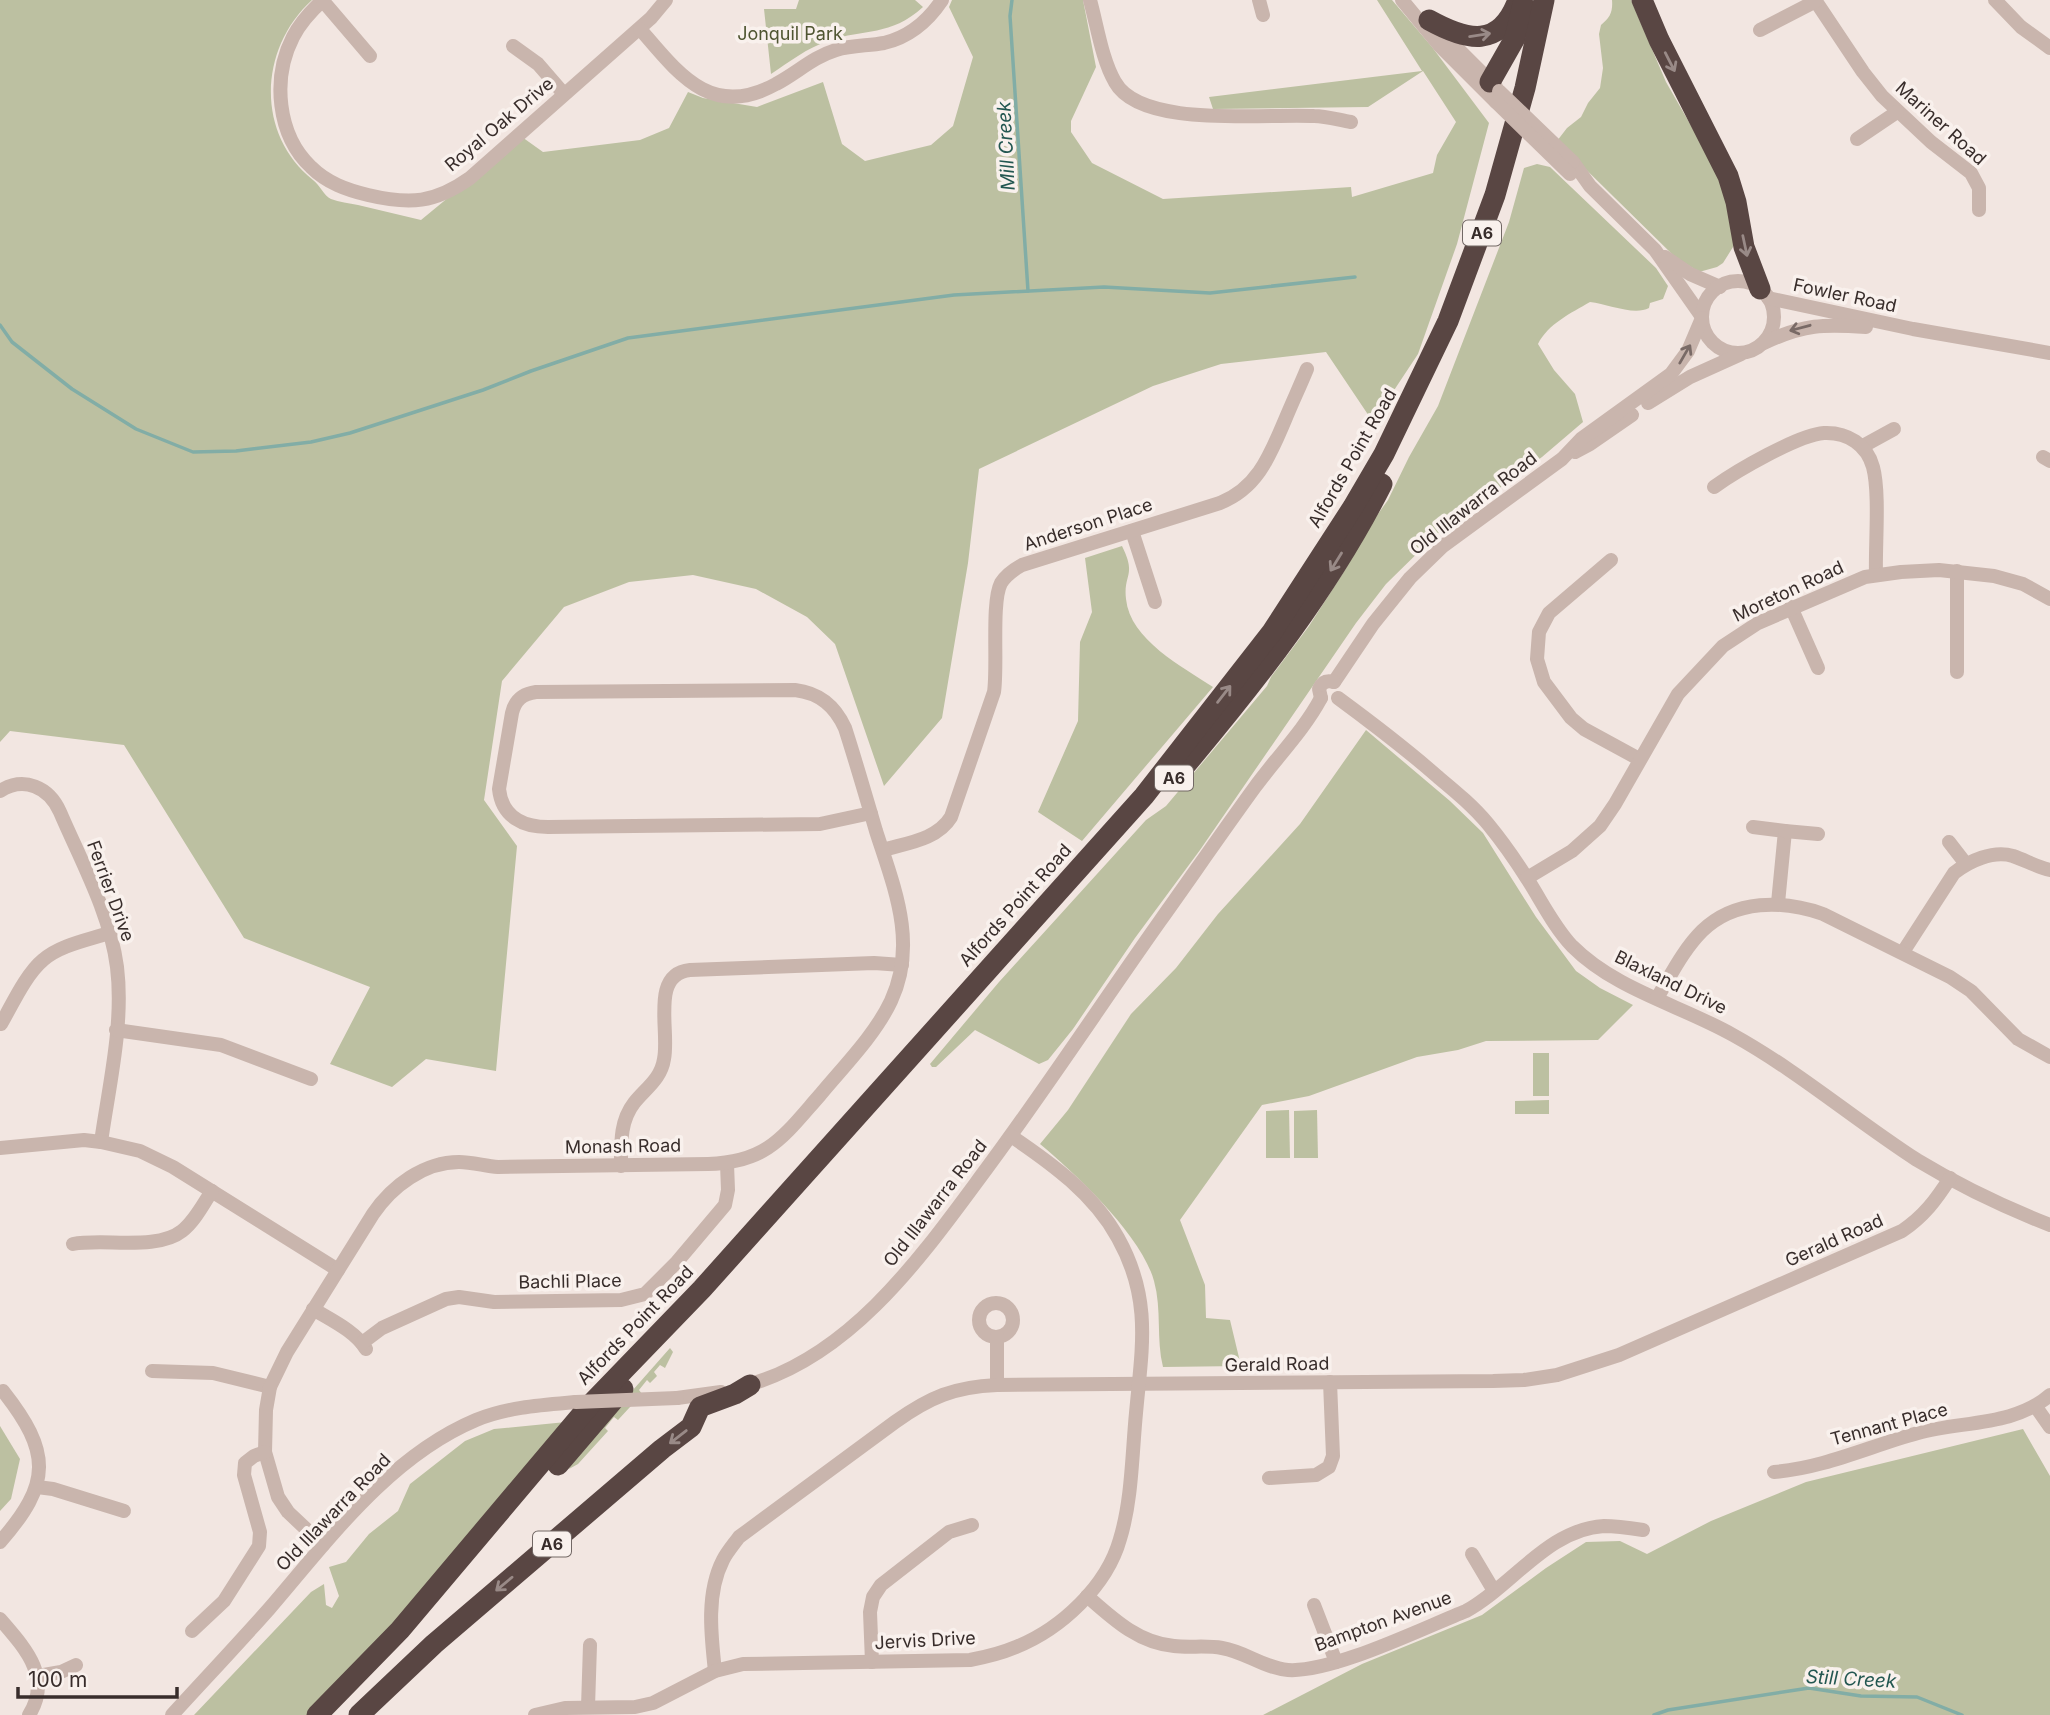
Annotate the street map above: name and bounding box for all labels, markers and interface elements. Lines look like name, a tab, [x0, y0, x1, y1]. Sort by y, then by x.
park label: Jonquil Park	[737, 23, 843, 44]
one-way arrow	[1469, 28, 1491, 41]
one-way arrow	[1664, 51, 1678, 72]
street label: Royal Oak Drive	[441, 73, 557, 175]
street label: Mariner Road	[1892, 77, 1990, 169]
water label: Mill Creek	[992, 100, 1020, 191]
road number: A6	[1463, 220, 1501, 246]
one-way arrow	[1739, 234, 1752, 257]
street label: Fowler Road	[1791, 274, 1899, 316]
one-way arrow	[1789, 322, 1812, 335]
one-way arrow	[1679, 345, 1693, 365]
street label: Alfords Point Road	[1304, 385, 1400, 531]
street label: Old Illawarra Road	[1405, 447, 1541, 559]
street label: Anderson Place	[1021, 493, 1155, 555]
one-way arrow	[1329, 552, 1343, 572]
street label: Moreton Road	[1729, 556, 1847, 626]
one-way arrow	[1216, 685, 1231, 703]
road number: A6	[1155, 765, 1193, 790]
street label: Ferrier Drive	[83, 838, 139, 944]
street label: Alfords Point Road	[955, 840, 1075, 970]
street label: Blaxland Drive	[1612, 946, 1730, 1018]
street label: Monash Road	[565, 1134, 681, 1158]
street label: Old Illawarra Road	[879, 1135, 991, 1271]
street label: Gerald Road	[1782, 1209, 1886, 1271]
street label: Alfords Point Road	[573, 1261, 697, 1389]
street label: Bachli Place	[518, 1270, 622, 1292]
street label: Gerald Road	[1224, 1353, 1330, 1375]
street label: Tennant Place	[1828, 1398, 1950, 1450]
one-way arrow	[669, 1430, 688, 1445]
street label: Old Illawarra Road	[272, 1449, 394, 1575]
road number: A6	[533, 1532, 571, 1556]
one-way arrow	[496, 1576, 514, 1592]
street label: Bampton Avenue	[1312, 1586, 1454, 1656]
street label: Jervis Drive	[874, 1627, 976, 1653]
scale bar	[18, 1656, 177, 1700]
water label: Still Creek	[1805, 1665, 1897, 1693]
text: 100 m	[28, 1667, 87, 1692]

